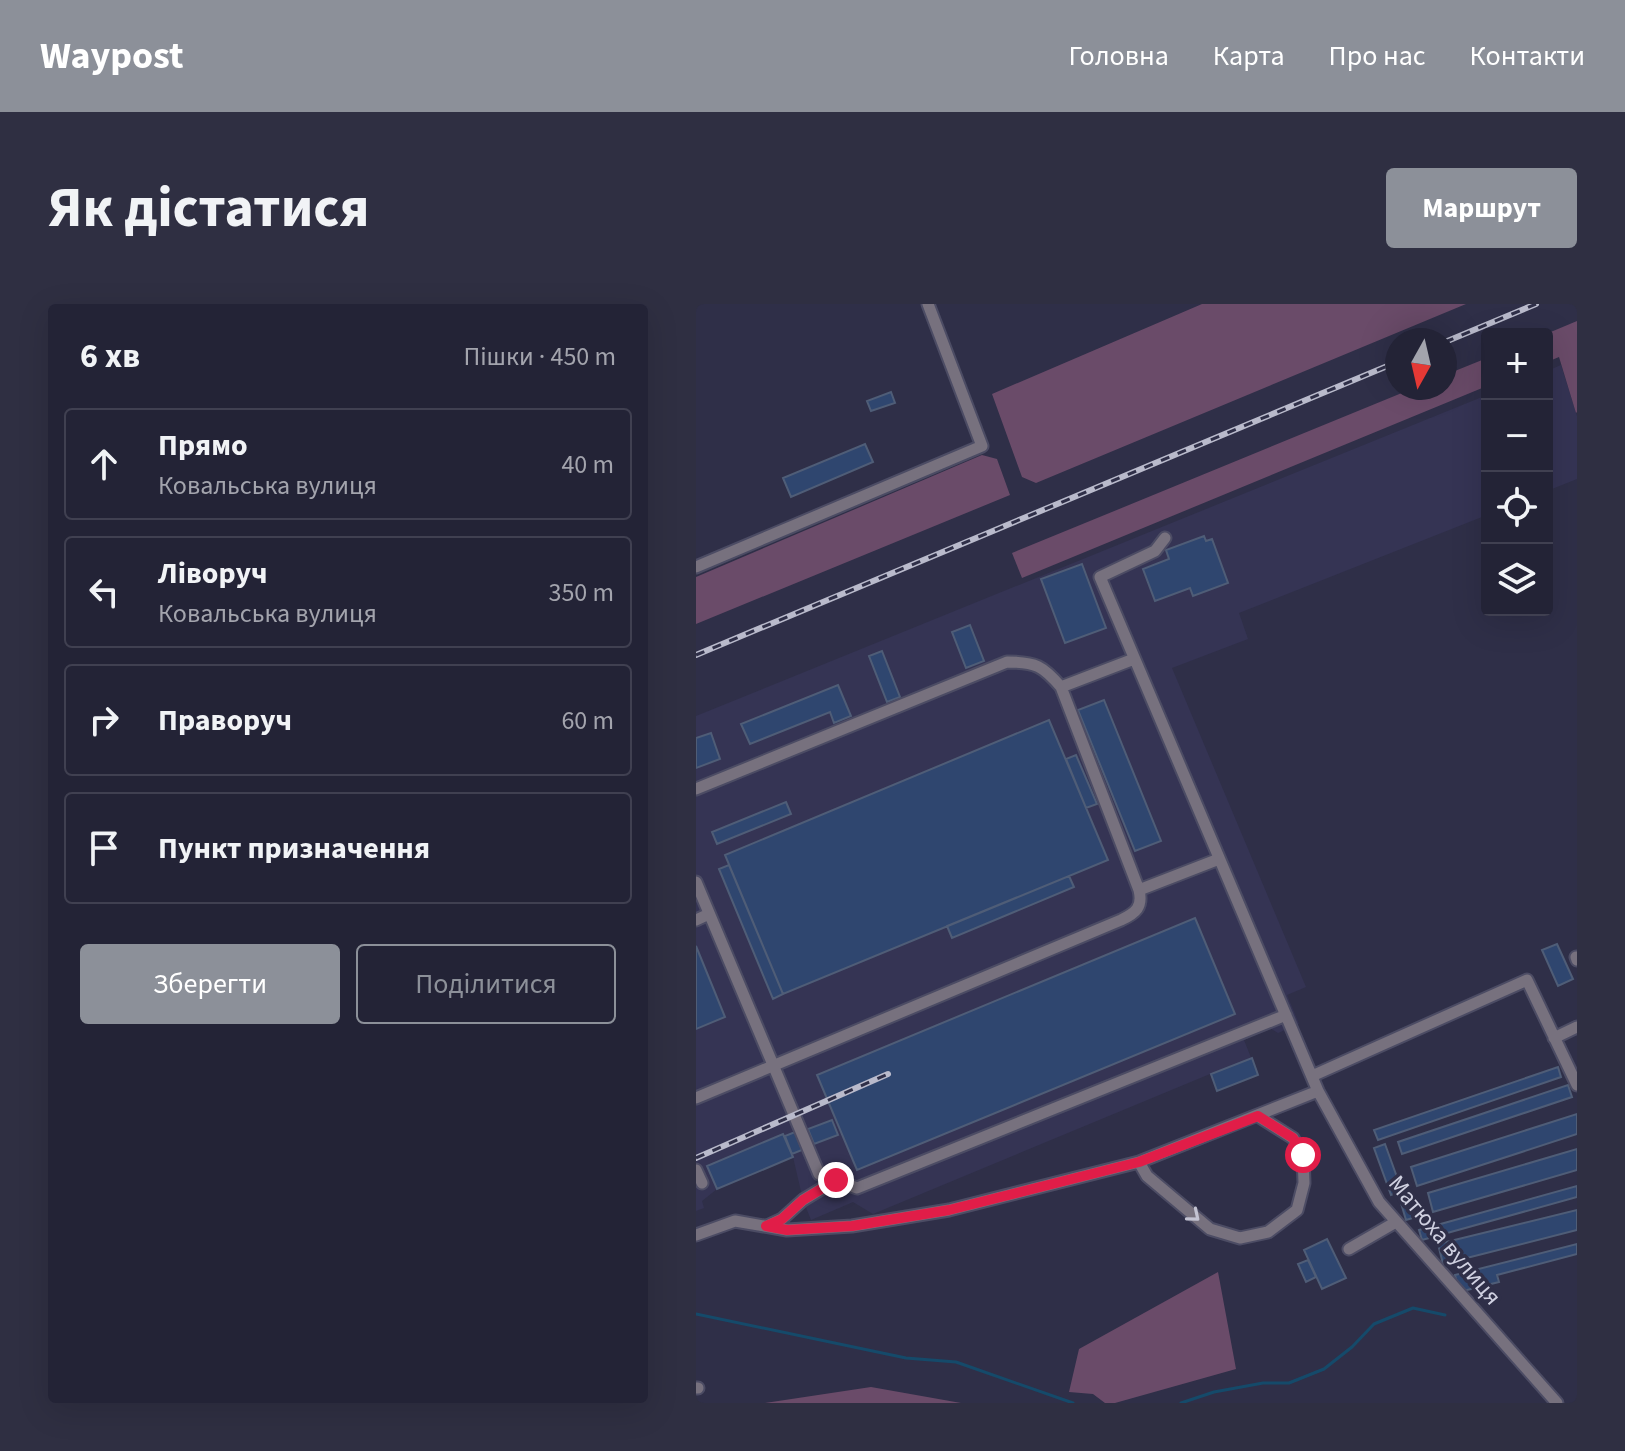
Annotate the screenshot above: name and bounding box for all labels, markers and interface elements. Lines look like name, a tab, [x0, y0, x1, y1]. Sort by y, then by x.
text: Waypost	[40, 29, 184, 83]
text: Головна	[1069, 36, 1169, 76]
text: Карта	[1213, 36, 1285, 76]
text: Про нас	[1329, 36, 1426, 76]
text: Контакти	[1470, 36, 1585, 76]
button: Маршрут	[1386, 168, 1577, 248]
text: Як дістатися	[48, 169, 369, 248]
north arrow	[1385, 328, 1457, 400]
map controls	[1481, 328, 1553, 616]
button: +	[1481, 328, 1553, 400]
text: 6 хв	[80, 332, 140, 381]
text: Пішки · 450 m	[463, 338, 616, 375]
button: −	[1481, 400, 1553, 472]
text: Прямо	[158, 424, 248, 467]
icon: ahead	[82, 442, 126, 486]
text: 40 m	[561, 446, 614, 483]
text: Ковальська вулиця	[158, 467, 377, 504]
button: locate	[1481, 472, 1553, 544]
button: layers	[1481, 544, 1553, 616]
text: Ліворуч	[158, 552, 268, 595]
icon: left	[82, 570, 126, 614]
text: 350 m	[548, 574, 614, 611]
text: Ковальська вулиця	[158, 595, 377, 632]
icon: right	[82, 698, 126, 742]
text: Праворуч	[158, 699, 292, 742]
text: 60 m	[561, 702, 614, 739]
icon: arrive	[82, 826, 126, 870]
text: Пункт призначення	[158, 827, 430, 870]
button: Зберегти	[80, 944, 340, 1024]
button: Поділитися	[356, 944, 616, 1024]
route start	[1285, 1137, 1321, 1173]
route end	[818, 1162, 854, 1198]
street label: Матюха вулиця	[1380, 1168, 1509, 1313]
one-way arrow	[1185, 1206, 1200, 1221]

